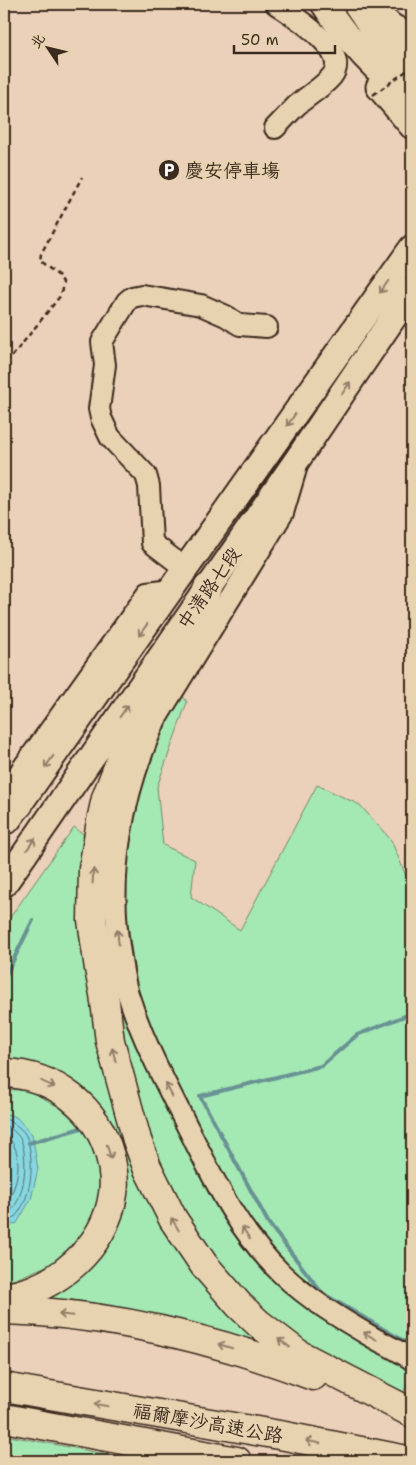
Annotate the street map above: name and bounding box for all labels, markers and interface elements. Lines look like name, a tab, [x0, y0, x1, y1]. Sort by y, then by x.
north arrow	[22, 22, 72, 72]
scale bar	[234, 22, 335, 54]
text: 北	[26, 30, 49, 51]
text: 50 m	[241, 30, 279, 50]
parking icon: 慶安停車塲	[157, 158, 181, 182]
place label: 慶安停車塲	[185, 158, 280, 183]
one-way arrow	[379, 280, 389, 294]
one-way arrow	[341, 381, 351, 395]
one-way arrow	[286, 413, 296, 427]
street label: 中清路七段	[172, 542, 246, 634]
one-way arrow	[138, 622, 148, 636]
one-way arrow	[119, 704, 129, 718]
one-way arrow	[44, 755, 54, 769]
one-way arrow	[26, 837, 36, 851]
one-way arrow	[88, 868, 97, 884]
one-way arrow	[113, 929, 122, 945]
one-way arrow	[108, 1048, 118, 1064]
one-way arrow	[40, 1079, 55, 1089]
one-way arrow	[164, 1083, 173, 1098]
one-way arrow	[104, 1144, 114, 1160]
one-way arrow	[170, 1217, 180, 1231]
one-way arrow	[241, 1226, 251, 1240]
one-way arrow	[58, 1310, 74, 1320]
one-way arrow	[363, 1330, 378, 1340]
one-way arrow	[277, 1338, 291, 1348]
one-way arrow	[218, 1341, 234, 1351]
street label: 福爾摩沙高速公路	[131, 1397, 285, 1449]
one-way arrow	[93, 1399, 109, 1409]
one-way arrow	[305, 1436, 321, 1446]

